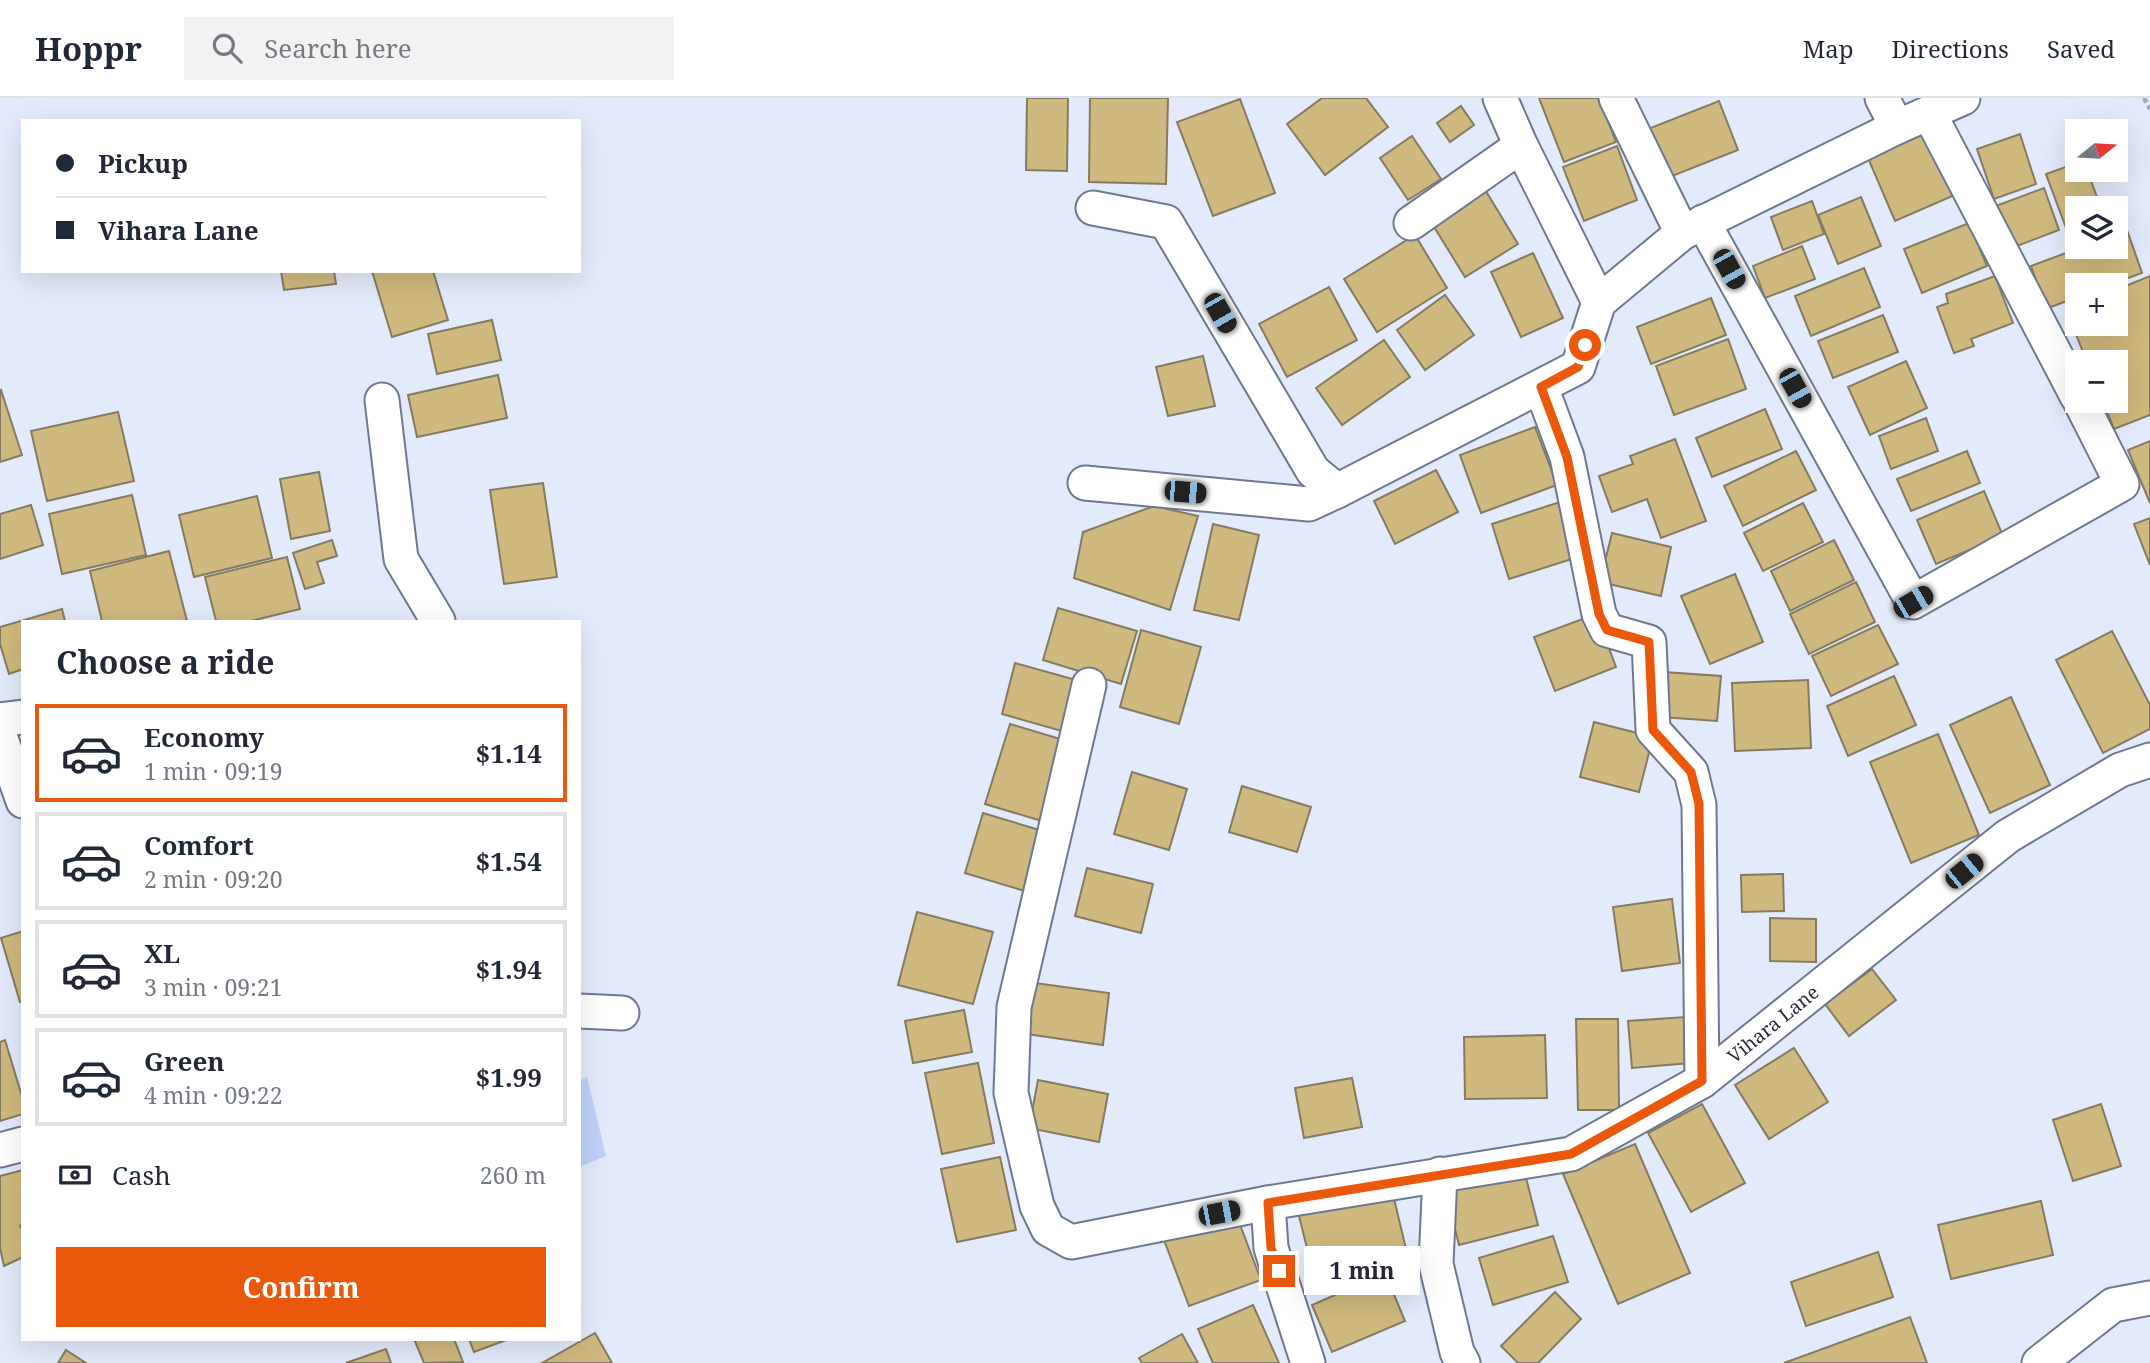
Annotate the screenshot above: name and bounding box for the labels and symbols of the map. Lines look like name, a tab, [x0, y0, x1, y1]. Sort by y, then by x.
north arrow	[2065, 119, 2128, 182]
car	[1710, 246, 1749, 292]
car	[1201, 290, 1240, 336]
route start	[1569, 329, 1601, 361]
car	[1776, 365, 1815, 411]
car	[1164, 480, 1207, 504]
car	[1890, 582, 1937, 622]
car	[1942, 850, 1987, 892]
street label: Vihara Lane	[1722, 979, 1824, 1069]
car	[1197, 1199, 1242, 1227]
callout: 1 min	[1304, 1246, 1419, 1296]
route end	[1263, 1255, 1295, 1287]

